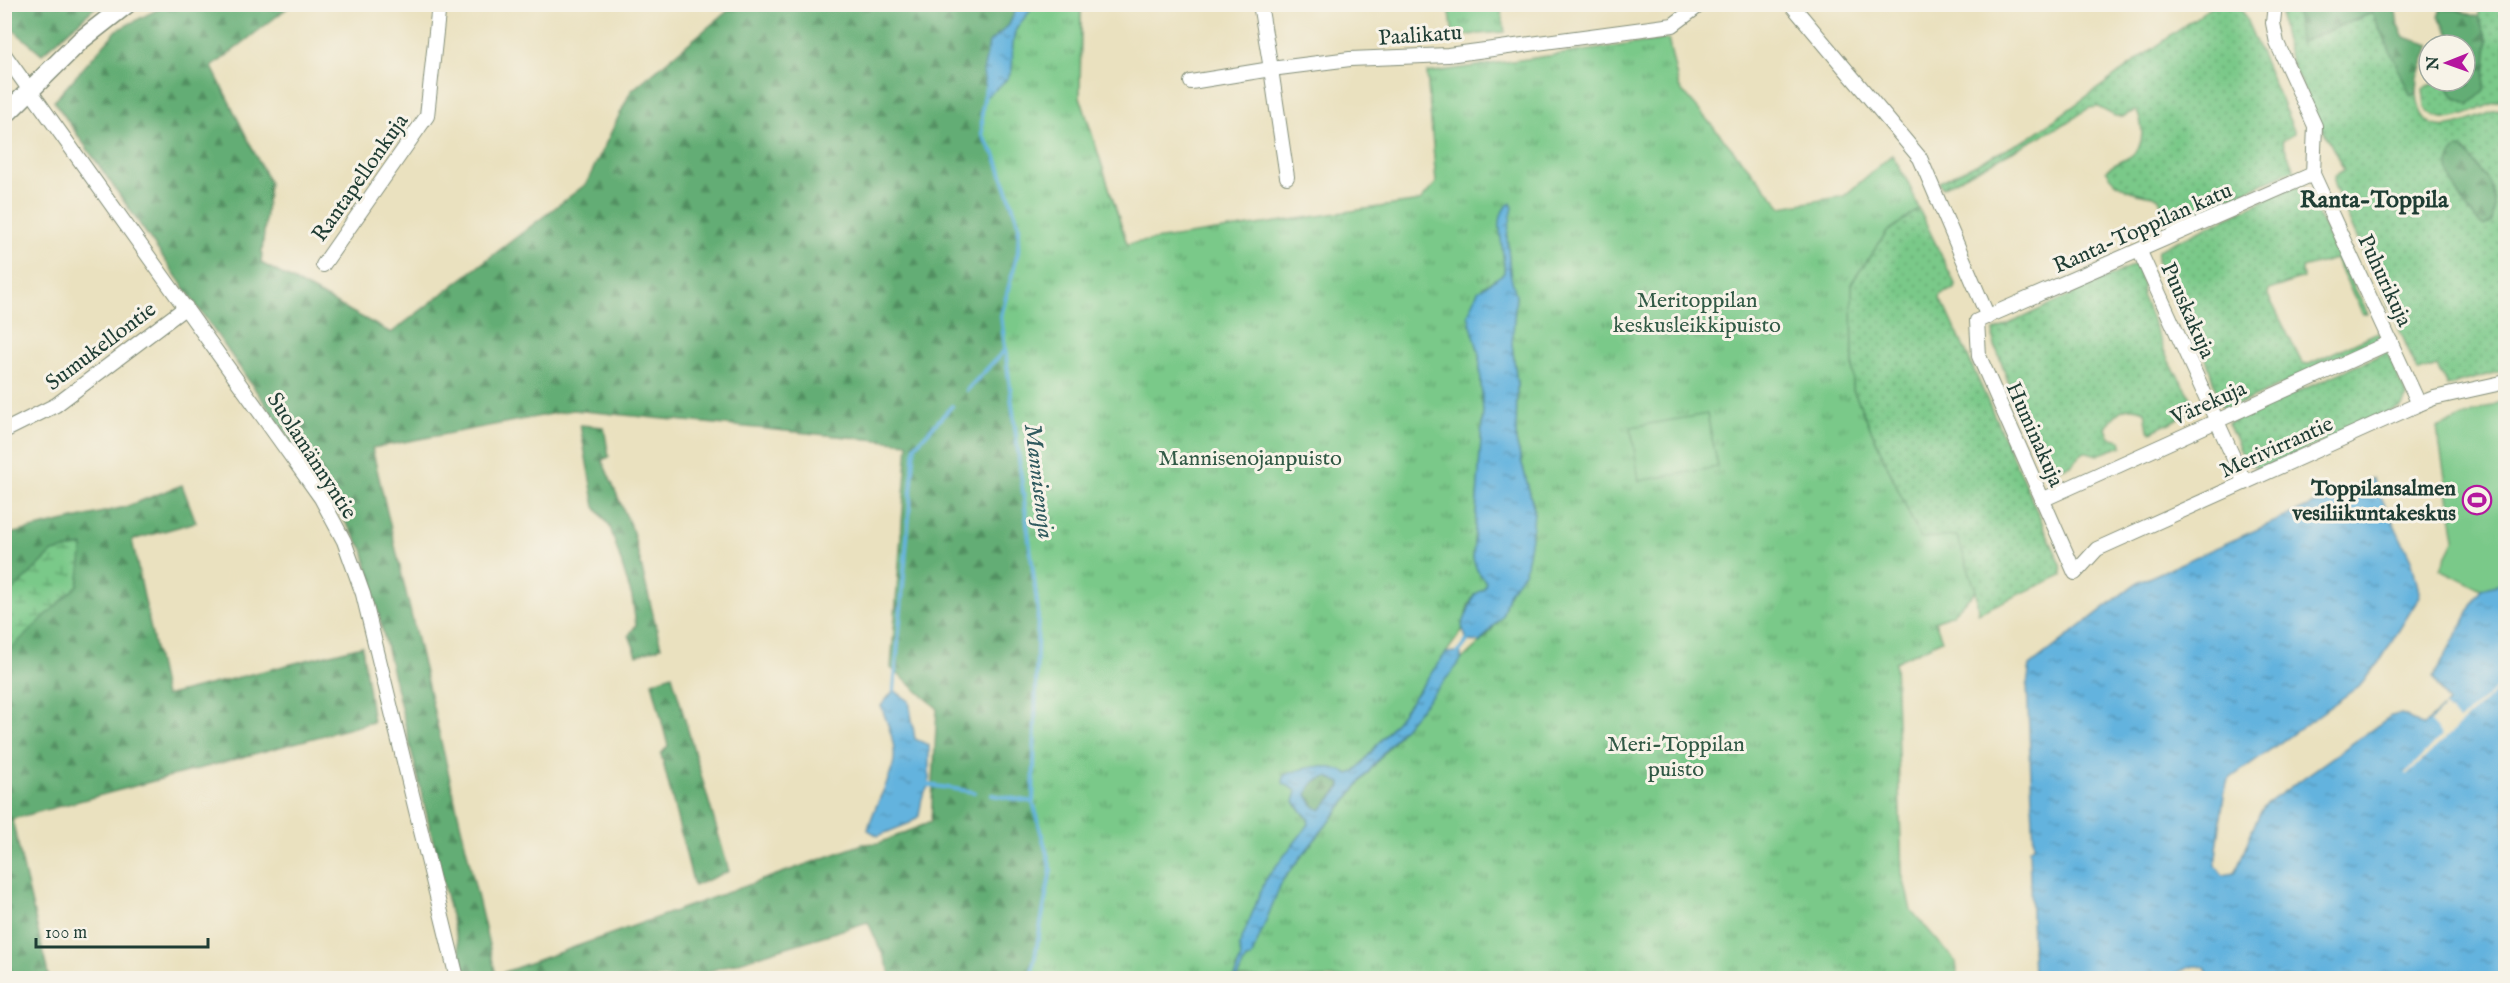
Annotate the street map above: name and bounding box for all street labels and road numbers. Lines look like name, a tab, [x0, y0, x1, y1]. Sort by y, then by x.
street label: Paalikatu	[1377, 19, 1463, 53]
street label: Rantapellonkuja	[306, 108, 415, 248]
street label: Ranta-Toppilan katu	[2049, 177, 2237, 281]
street label: Puhurikuja	[2351, 230, 2418, 332]
street label: Puuskakuja	[2154, 258, 2221, 364]
street label: Sumukellontie	[40, 296, 162, 397]
street label: Värekuja	[2166, 375, 2251, 433]
street label: Huminakuja	[1999, 378, 2070, 492]
street label: Suolamännyntie	[260, 387, 363, 525]
street label: Merivirrantie	[2216, 410, 2338, 485]

